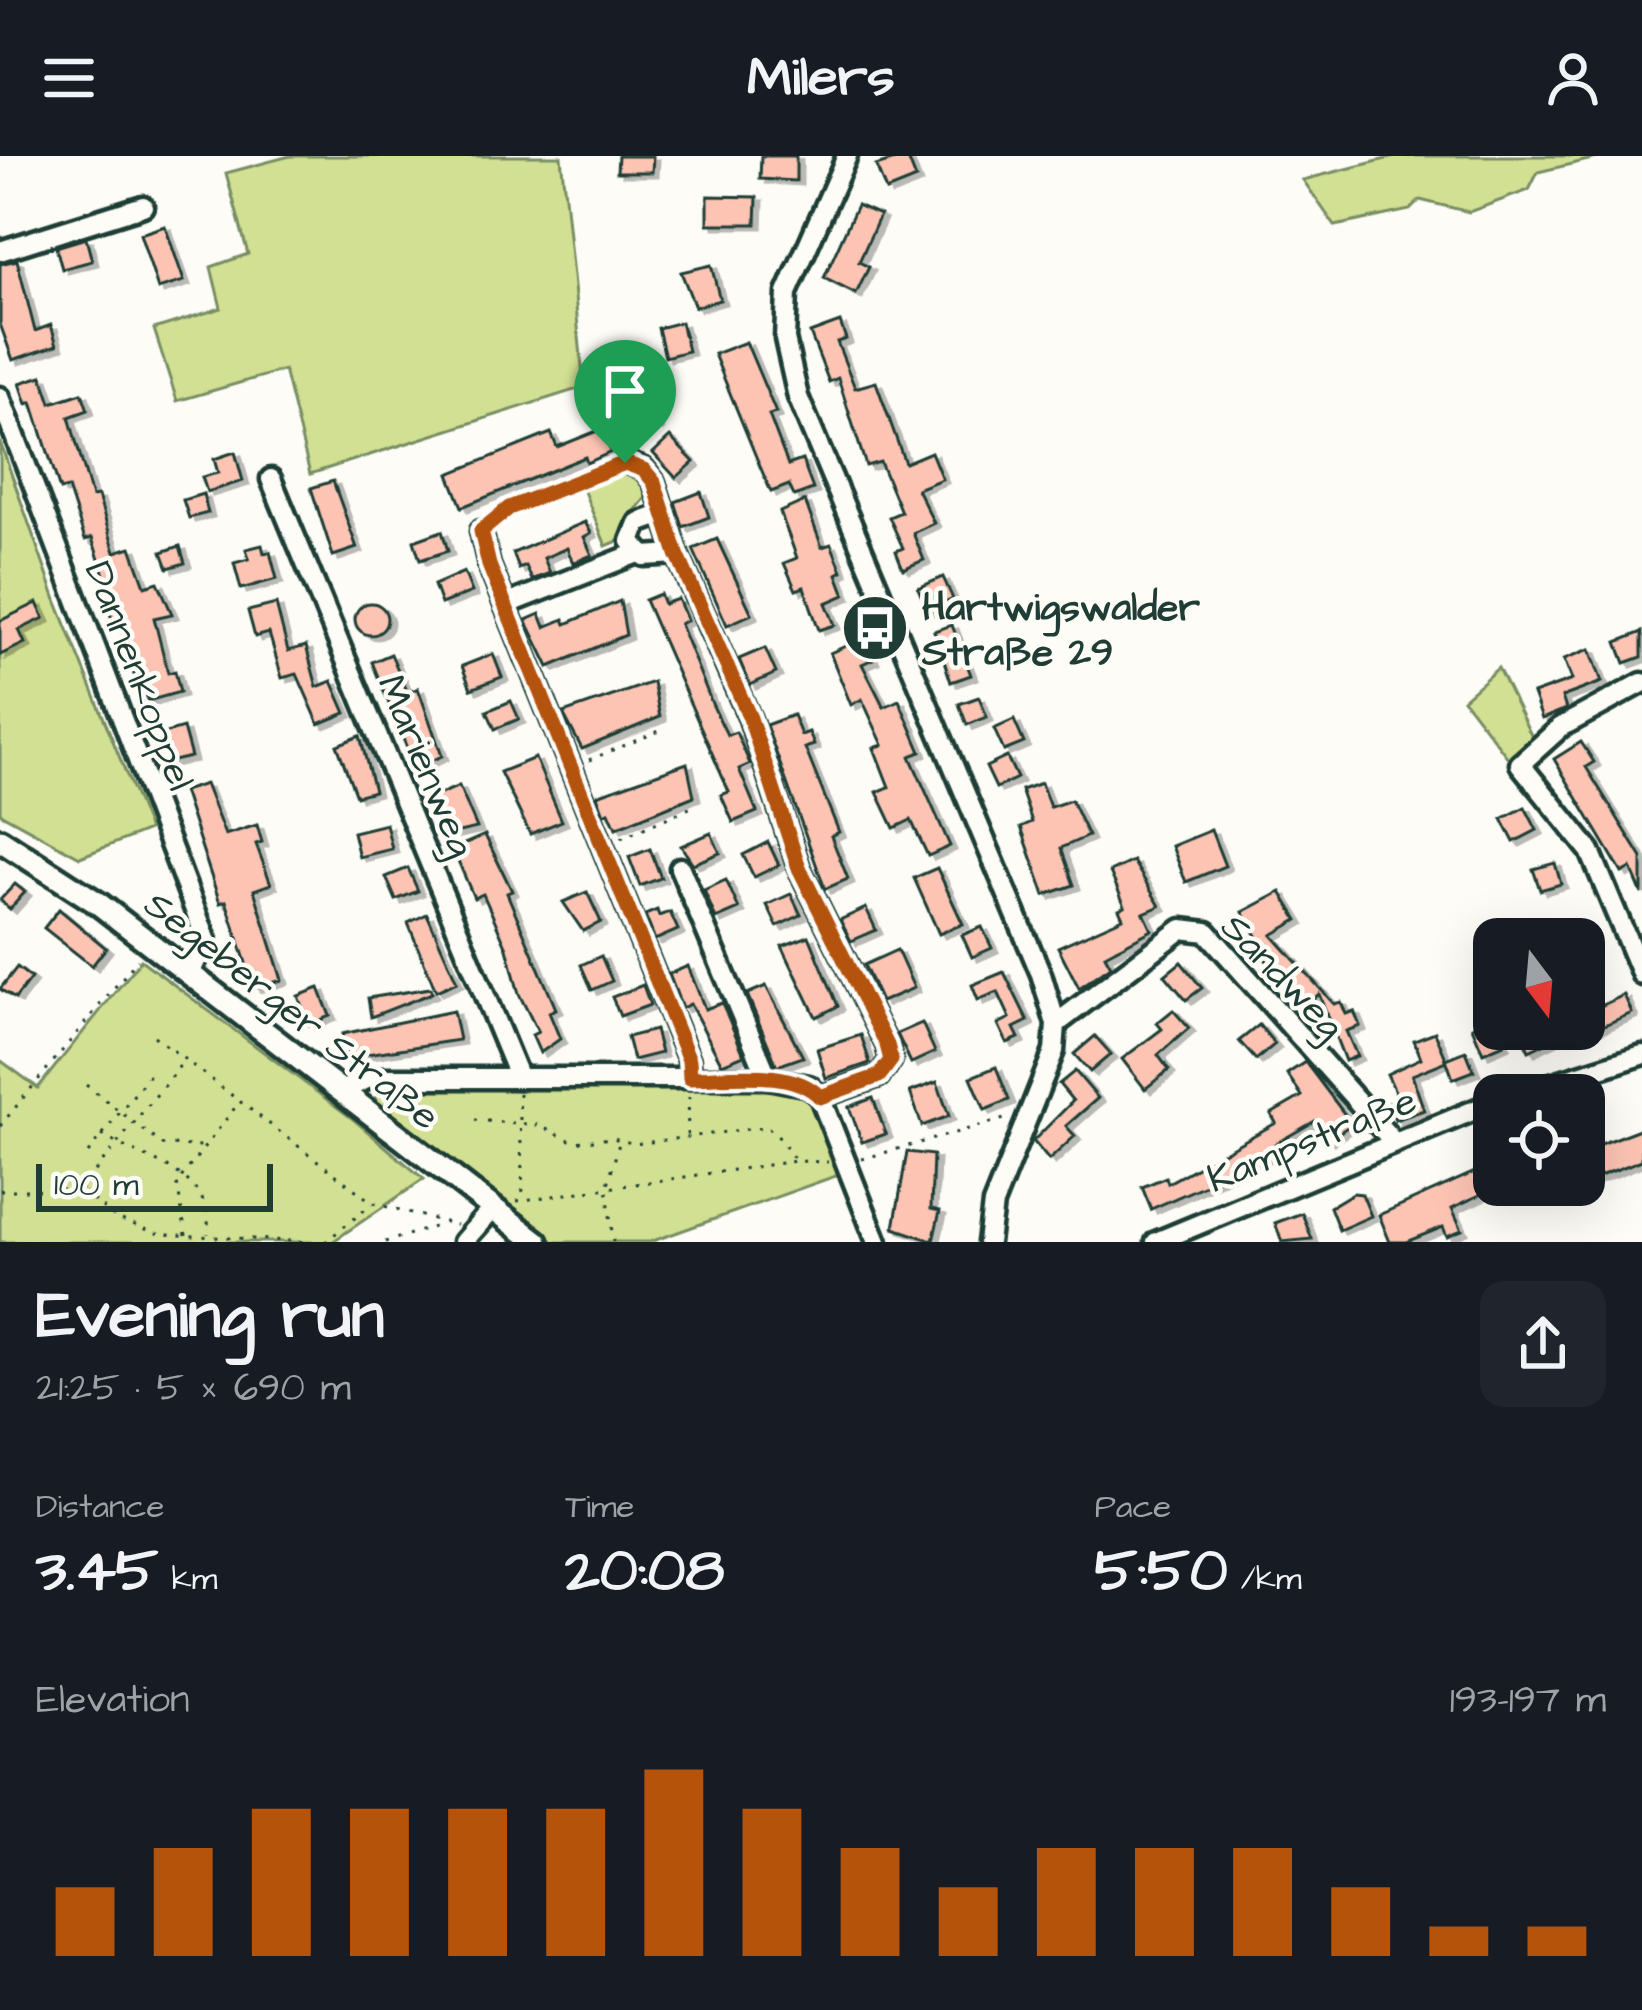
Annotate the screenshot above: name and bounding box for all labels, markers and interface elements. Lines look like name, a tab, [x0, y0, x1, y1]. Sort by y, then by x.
text: Milers	[747, 41, 895, 116]
icon: menu	[36, 45, 102, 111]
icon: person	[1540, 45, 1606, 111]
pin	[574, 340, 676, 463]
icon: arrive	[592, 358, 658, 424]
street label: Dannenkoppel	[70, 554, 207, 798]
place label: Hartwigswalder Straße 29	[921, 582, 1200, 681]
bus stop icon: Hartwigswalder Straße 29	[840, 593, 910, 663]
street label: Marienweg	[363, 667, 488, 865]
street label: Segeberger Straße	[132, 879, 450, 1144]
street label: Sandweg	[1208, 902, 1356, 1052]
north arrow	[1473, 918, 1605, 1050]
map controls	[1473, 918, 1605, 1206]
street label: Kampstraße	[1200, 1074, 1425, 1207]
button: locate	[1473, 1074, 1605, 1206]
scale bar	[36, 1158, 273, 1211]
text: 100 m	[54, 1162, 139, 1208]
text: Evening run	[36, 1271, 384, 1363]
button: share	[1480, 1281, 1606, 1407]
text: 21:25 · 5 × 690 m	[36, 1362, 351, 1416]
text: Distance	[36, 1484, 164, 1530]
text: Time	[565, 1484, 634, 1530]
text: Pace	[1095, 1484, 1171, 1530]
text: 3.45	[36, 1530, 158, 1613]
text: 20:08	[565, 1530, 724, 1613]
text: 5:50	[1095, 1530, 1228, 1613]
text: km	[158, 1556, 217, 1602]
text: /km	[1228, 1556, 1302, 1602]
text: Elevation	[36, 1674, 190, 1728]
text: 193–197 m	[1450, 1674, 1606, 1728]

